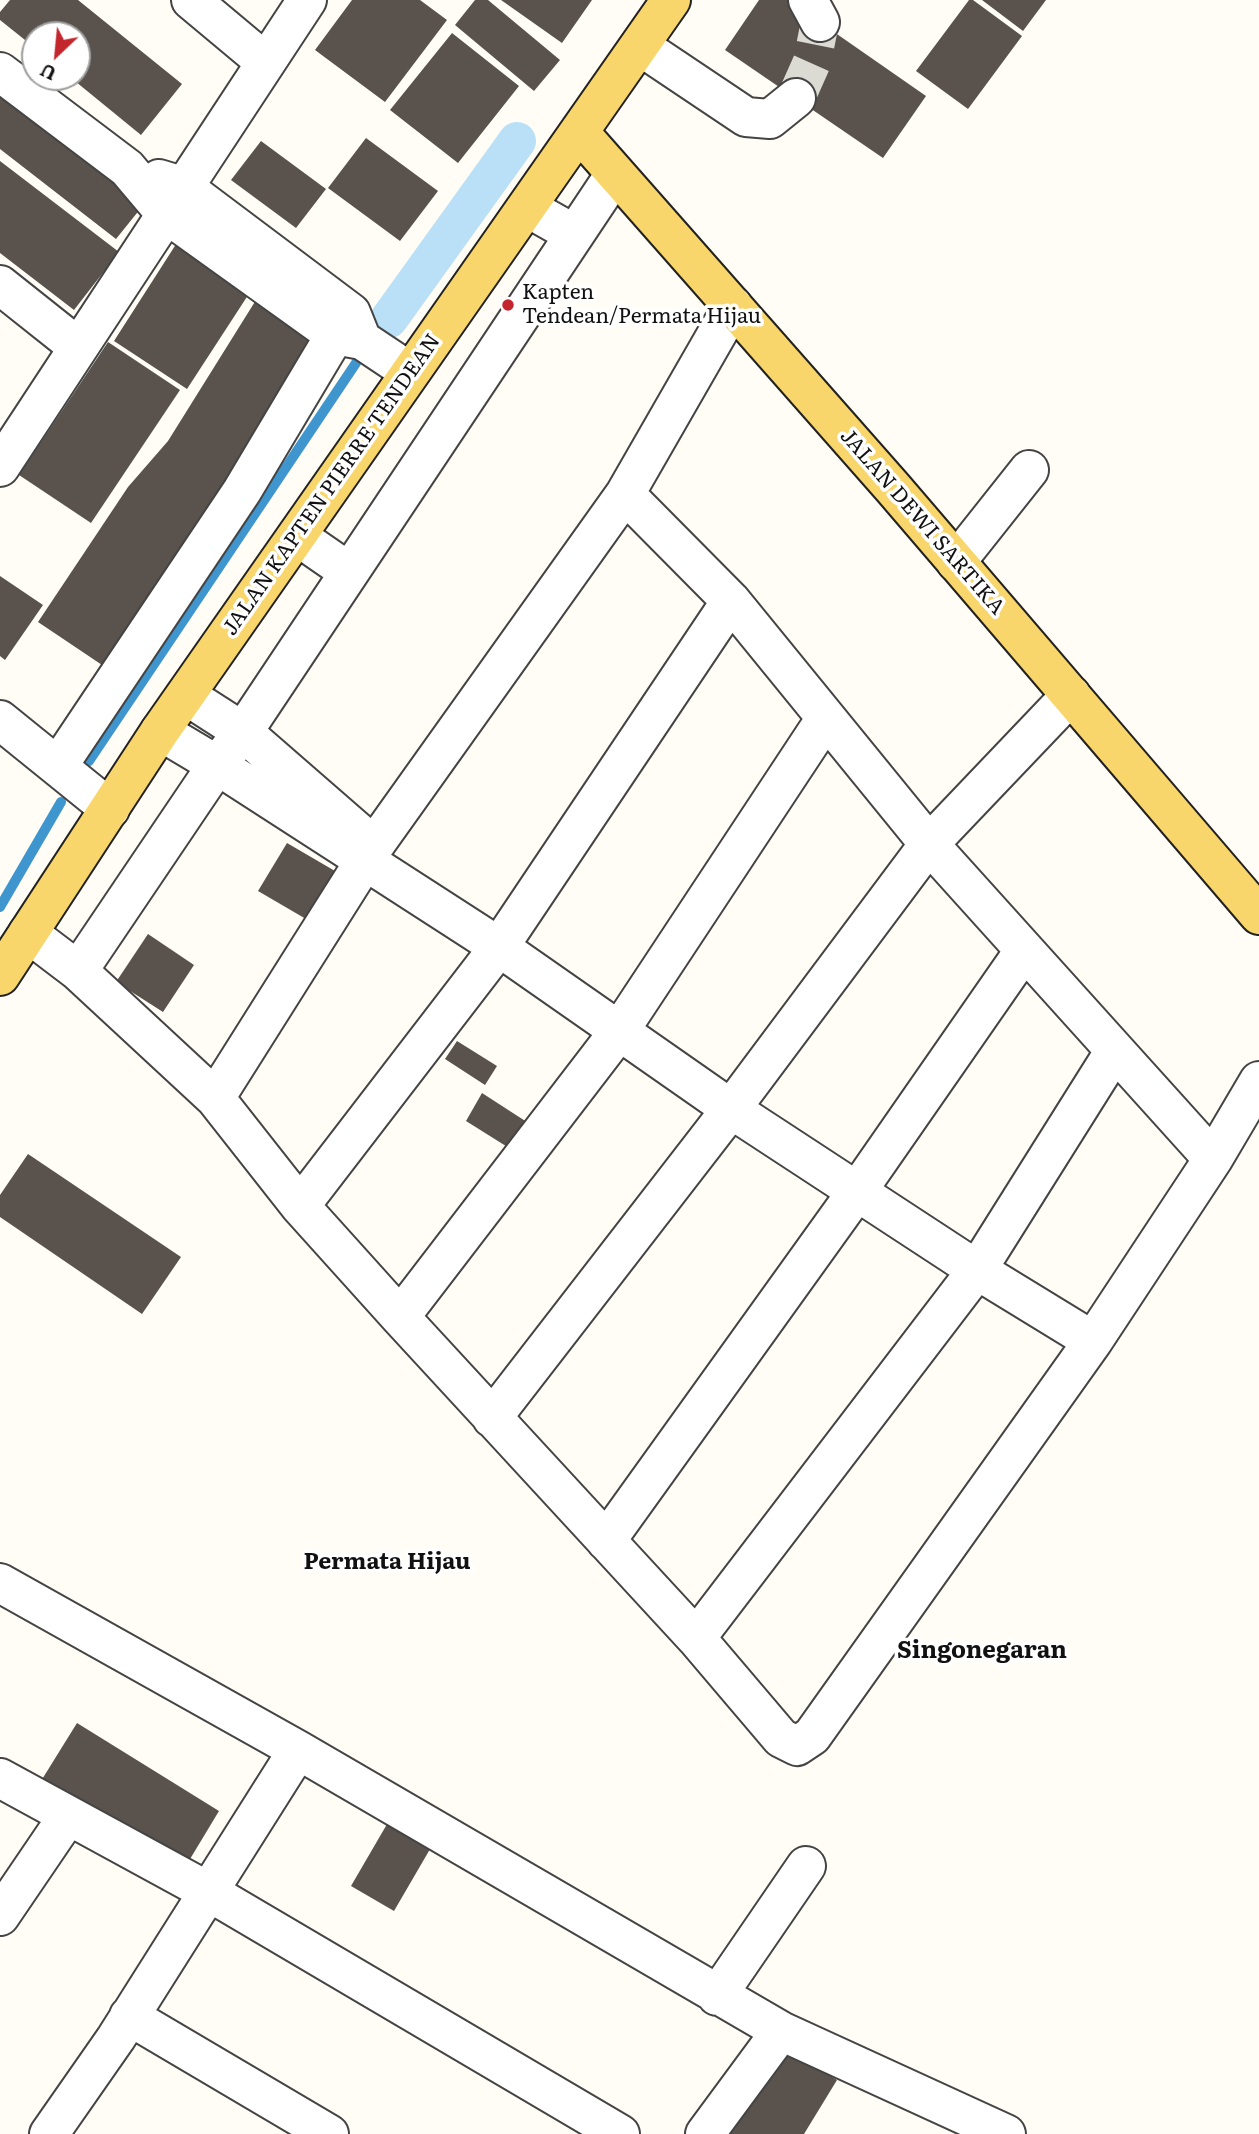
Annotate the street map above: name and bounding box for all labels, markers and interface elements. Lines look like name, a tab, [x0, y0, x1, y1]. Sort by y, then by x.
north arrow	[21, 21, 91, 91]
text: U	[35, 57, 61, 89]
place label: Kapten Tendean/Permata Hijau	[522, 280, 761, 330]
marker: Kapten Tendean/Permata Hijau	[500, 297, 516, 313]
street label: JALAN KAPTEN PIERRE TENDEAN	[218, 329, 446, 641]
street label: JALAN DEWI SARTIKA	[834, 424, 1010, 620]
district label: Permata Hijau	[303, 1548, 471, 1576]
district label: Singonegaran	[897, 1637, 1067, 1665]

